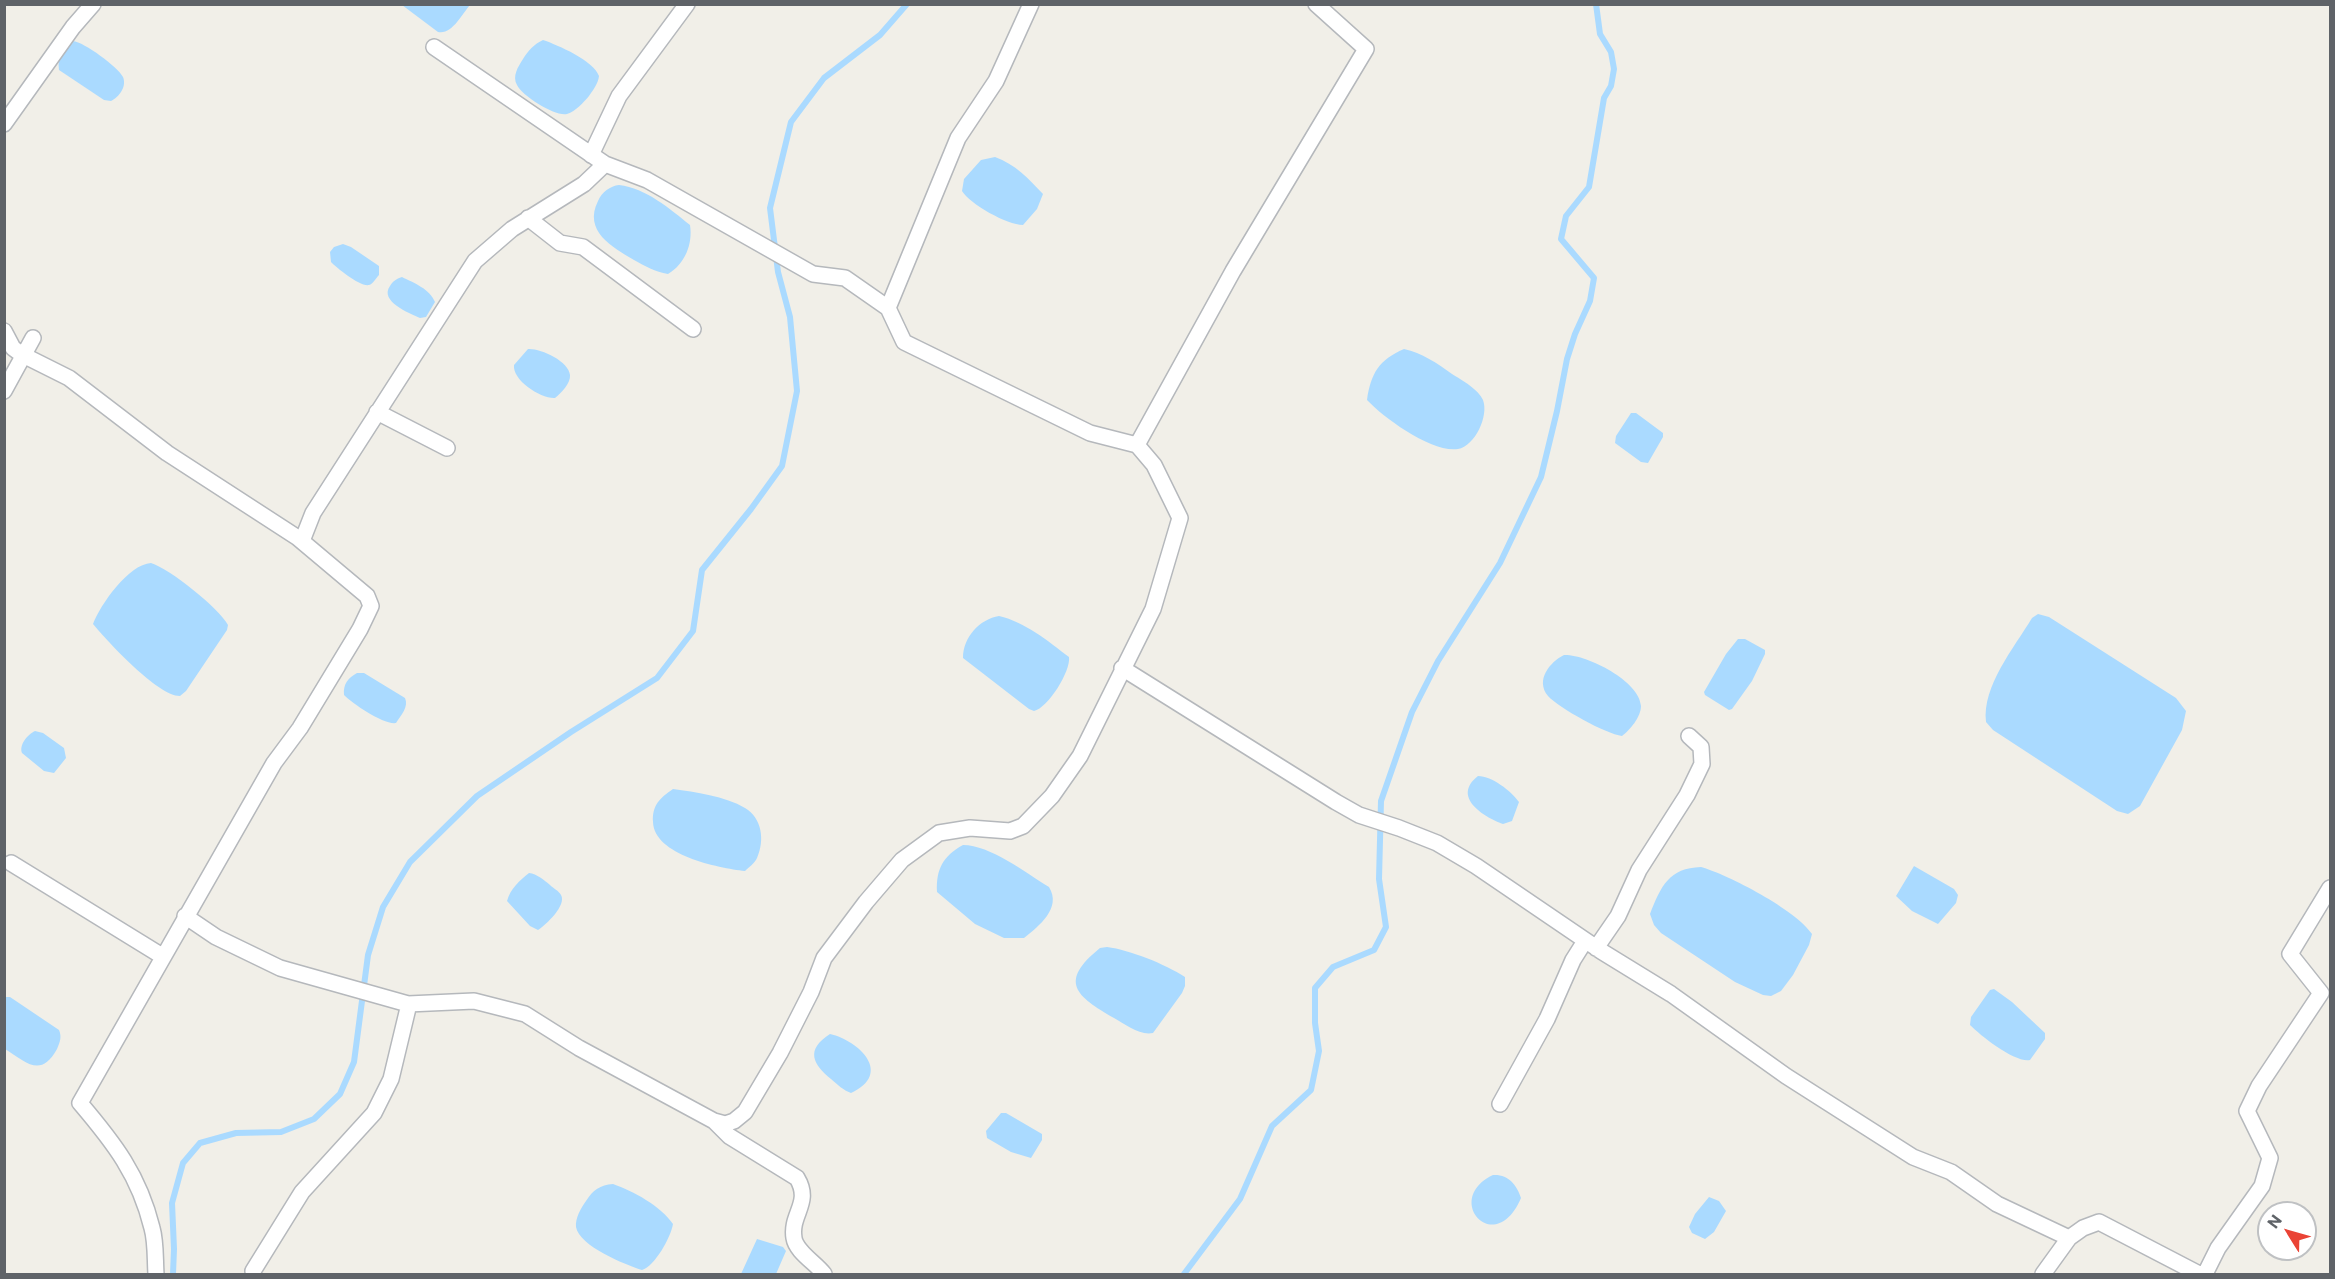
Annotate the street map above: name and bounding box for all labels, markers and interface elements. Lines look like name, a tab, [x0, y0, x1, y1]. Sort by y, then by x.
north arrow	[2257, 1201, 2317, 1261]
text: N	[2263, 1211, 2285, 1232]

